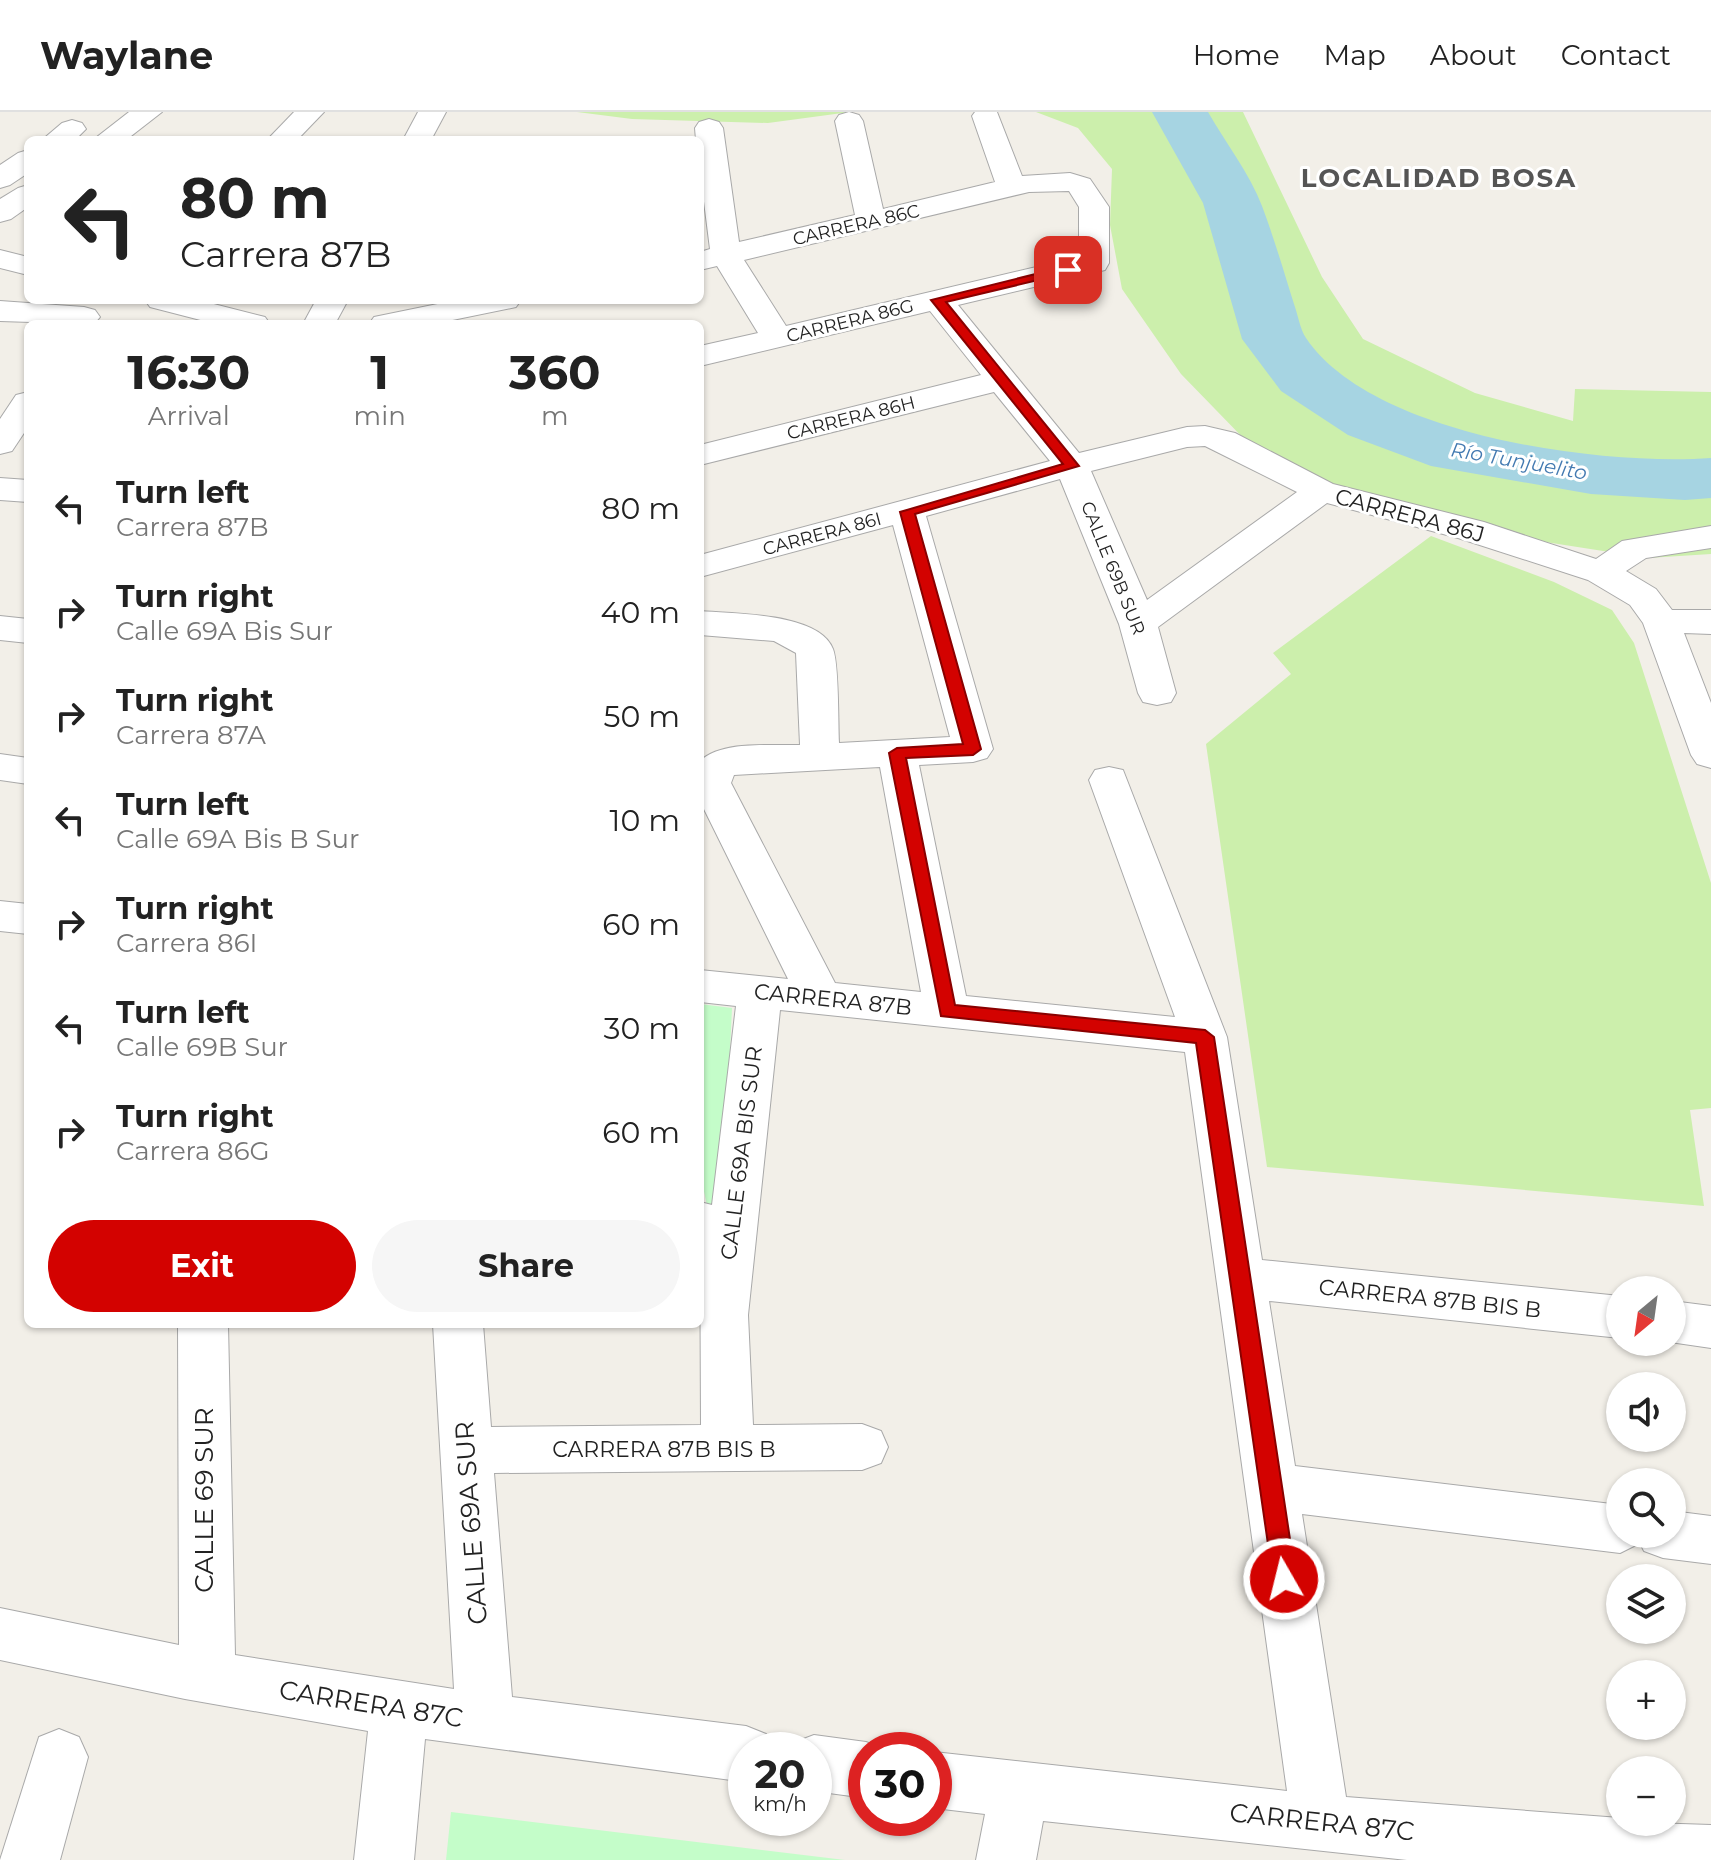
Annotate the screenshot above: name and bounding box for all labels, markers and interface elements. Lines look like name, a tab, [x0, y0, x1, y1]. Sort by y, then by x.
text: Waylane	[40, 32, 213, 79]
text: Home	[1193, 38, 1280, 72]
text: Map	[1324, 38, 1386, 72]
text: About	[1430, 38, 1517, 72]
text: Contact	[1561, 38, 1671, 72]
district label: LOCALIDAD BOSA	[1301, 162, 1577, 194]
text: 80 m	[180, 164, 330, 232]
icon: left	[48, 168, 152, 272]
street label: CARRERA 86C	[791, 200, 922, 250]
text: Carrera 87B	[180, 232, 391, 276]
pin	[1034, 236, 1102, 304]
icon: arrive	[1046, 248, 1090, 292]
street label: CARRERA 86G	[784, 295, 916, 347]
text: 16:30	[127, 343, 250, 401]
text: 1	[370, 343, 389, 401]
text: 360	[509, 343, 601, 401]
street label: CARRERA 86H	[785, 391, 917, 445]
text: Arrival	[148, 400, 230, 432]
text: min	[354, 400, 406, 432]
text: m	[541, 400, 569, 432]
water label: Río Tunjuelito	[1449, 437, 1589, 485]
text: Turn left	[116, 474, 249, 511]
street label: CARRERA 86J	[1332, 483, 1487, 548]
icon: left	[48, 486, 92, 530]
text: 80 m	[601, 490, 680, 527]
street label: CALLE 69B SUR	[1076, 498, 1150, 638]
street label: CARRERA 86I	[760, 508, 884, 560]
text: Carrera 87B	[116, 511, 269, 543]
text: Turn right	[116, 578, 273, 615]
icon: right	[48, 590, 92, 634]
text: 40 m	[601, 594, 680, 631]
text: Calle 69A Bis Sur	[116, 615, 333, 647]
text: Turn right	[116, 682, 273, 719]
icon: right	[48, 694, 92, 738]
text: 50 m	[603, 698, 680, 735]
text: Carrera 87A	[116, 719, 266, 751]
text: Turn left	[116, 786, 249, 823]
icon: left	[48, 798, 92, 842]
text: 10 m	[610, 802, 680, 839]
text: Calle 69A Bis B Sur	[116, 823, 359, 855]
text: Turn right	[116, 890, 273, 927]
icon: right	[48, 902, 92, 946]
text: 60 m	[602, 906, 680, 943]
text: Carrera 86I	[116, 927, 257, 959]
street label: CARRERA 87B	[753, 978, 913, 1021]
text: Turn left	[116, 994, 249, 1031]
icon: left	[48, 1006, 92, 1050]
text: 30 m	[604, 1010, 680, 1047]
text: Calle 69B Sur	[116, 1031, 288, 1063]
street label: CALLE 69A BIS SUR	[715, 1045, 768, 1261]
text: Turn right	[116, 1098, 273, 1135]
icon: right	[48, 1110, 92, 1154]
text: 60 m	[602, 1114, 680, 1151]
text: Carrera 86G	[116, 1135, 270, 1167]
button: Exit	[48, 1220, 356, 1312]
button: Share	[372, 1220, 680, 1312]
street label: CARRERA 87B BIS B	[1317, 1273, 1542, 1324]
north arrow	[1606, 1276, 1686, 1356]
map controls	[1606, 1276, 1686, 1836]
button: sound	[1606, 1372, 1686, 1452]
street label: CALLE 69 SUR	[188, 1407, 220, 1593]
street label: CALLE 69A SUR	[448, 1420, 494, 1626]
street label: CARRERA 87B BIS B	[552, 1436, 776, 1463]
button: search	[1606, 1468, 1686, 1548]
position arrow	[1242, 1537, 1326, 1621]
button: layers	[1606, 1564, 1686, 1644]
button: +	[1606, 1660, 1686, 1740]
street label: CARRERA 87C	[277, 1674, 465, 1734]
speed limit sign: 30	[848, 1732, 952, 1836]
text: 20	[755, 1749, 805, 1798]
button: −	[1606, 1756, 1686, 1836]
text: km/h	[753, 1792, 807, 1816]
street label: CARRERA 87C	[1228, 1796, 1416, 1848]

